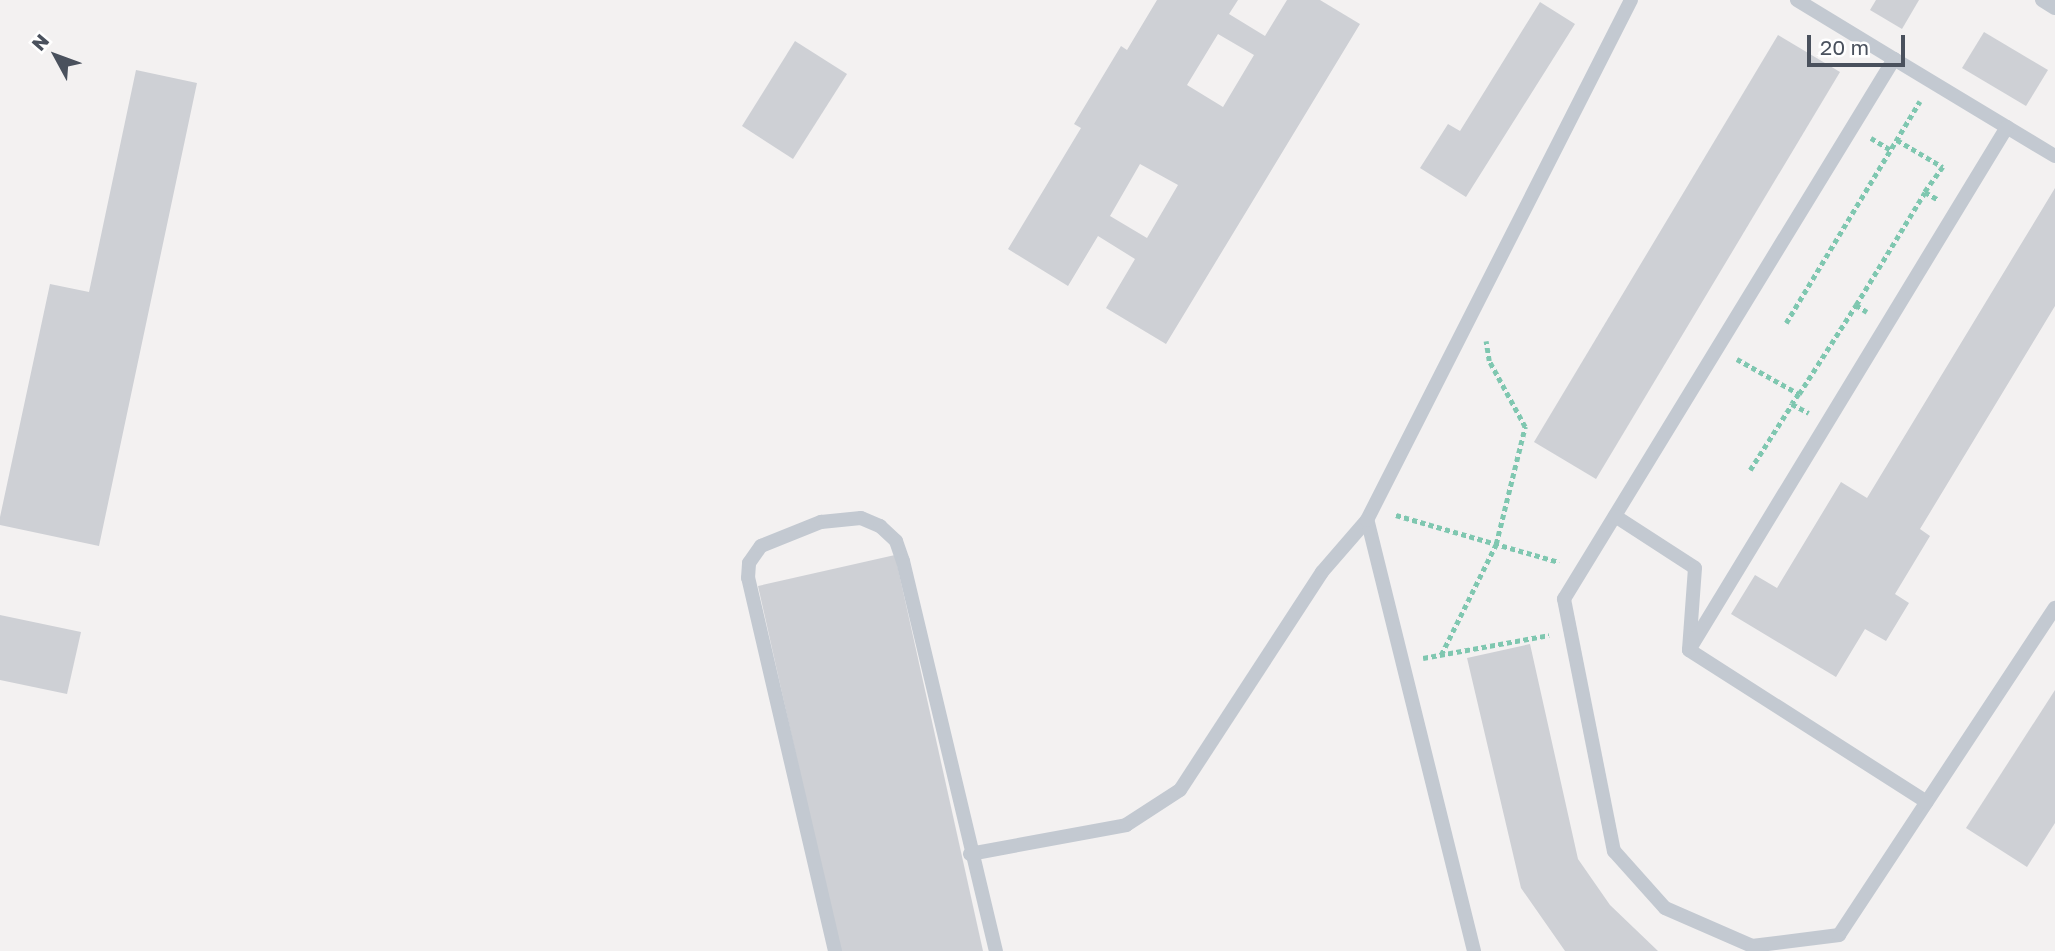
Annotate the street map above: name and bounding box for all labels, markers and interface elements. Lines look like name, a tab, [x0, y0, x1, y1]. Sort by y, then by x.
north arrow	[21, 21, 91, 91]
scale bar	[1810, 21, 1908, 65]
text: N	[26, 29, 53, 55]
text: 20 m	[1820, 34, 1869, 60]

